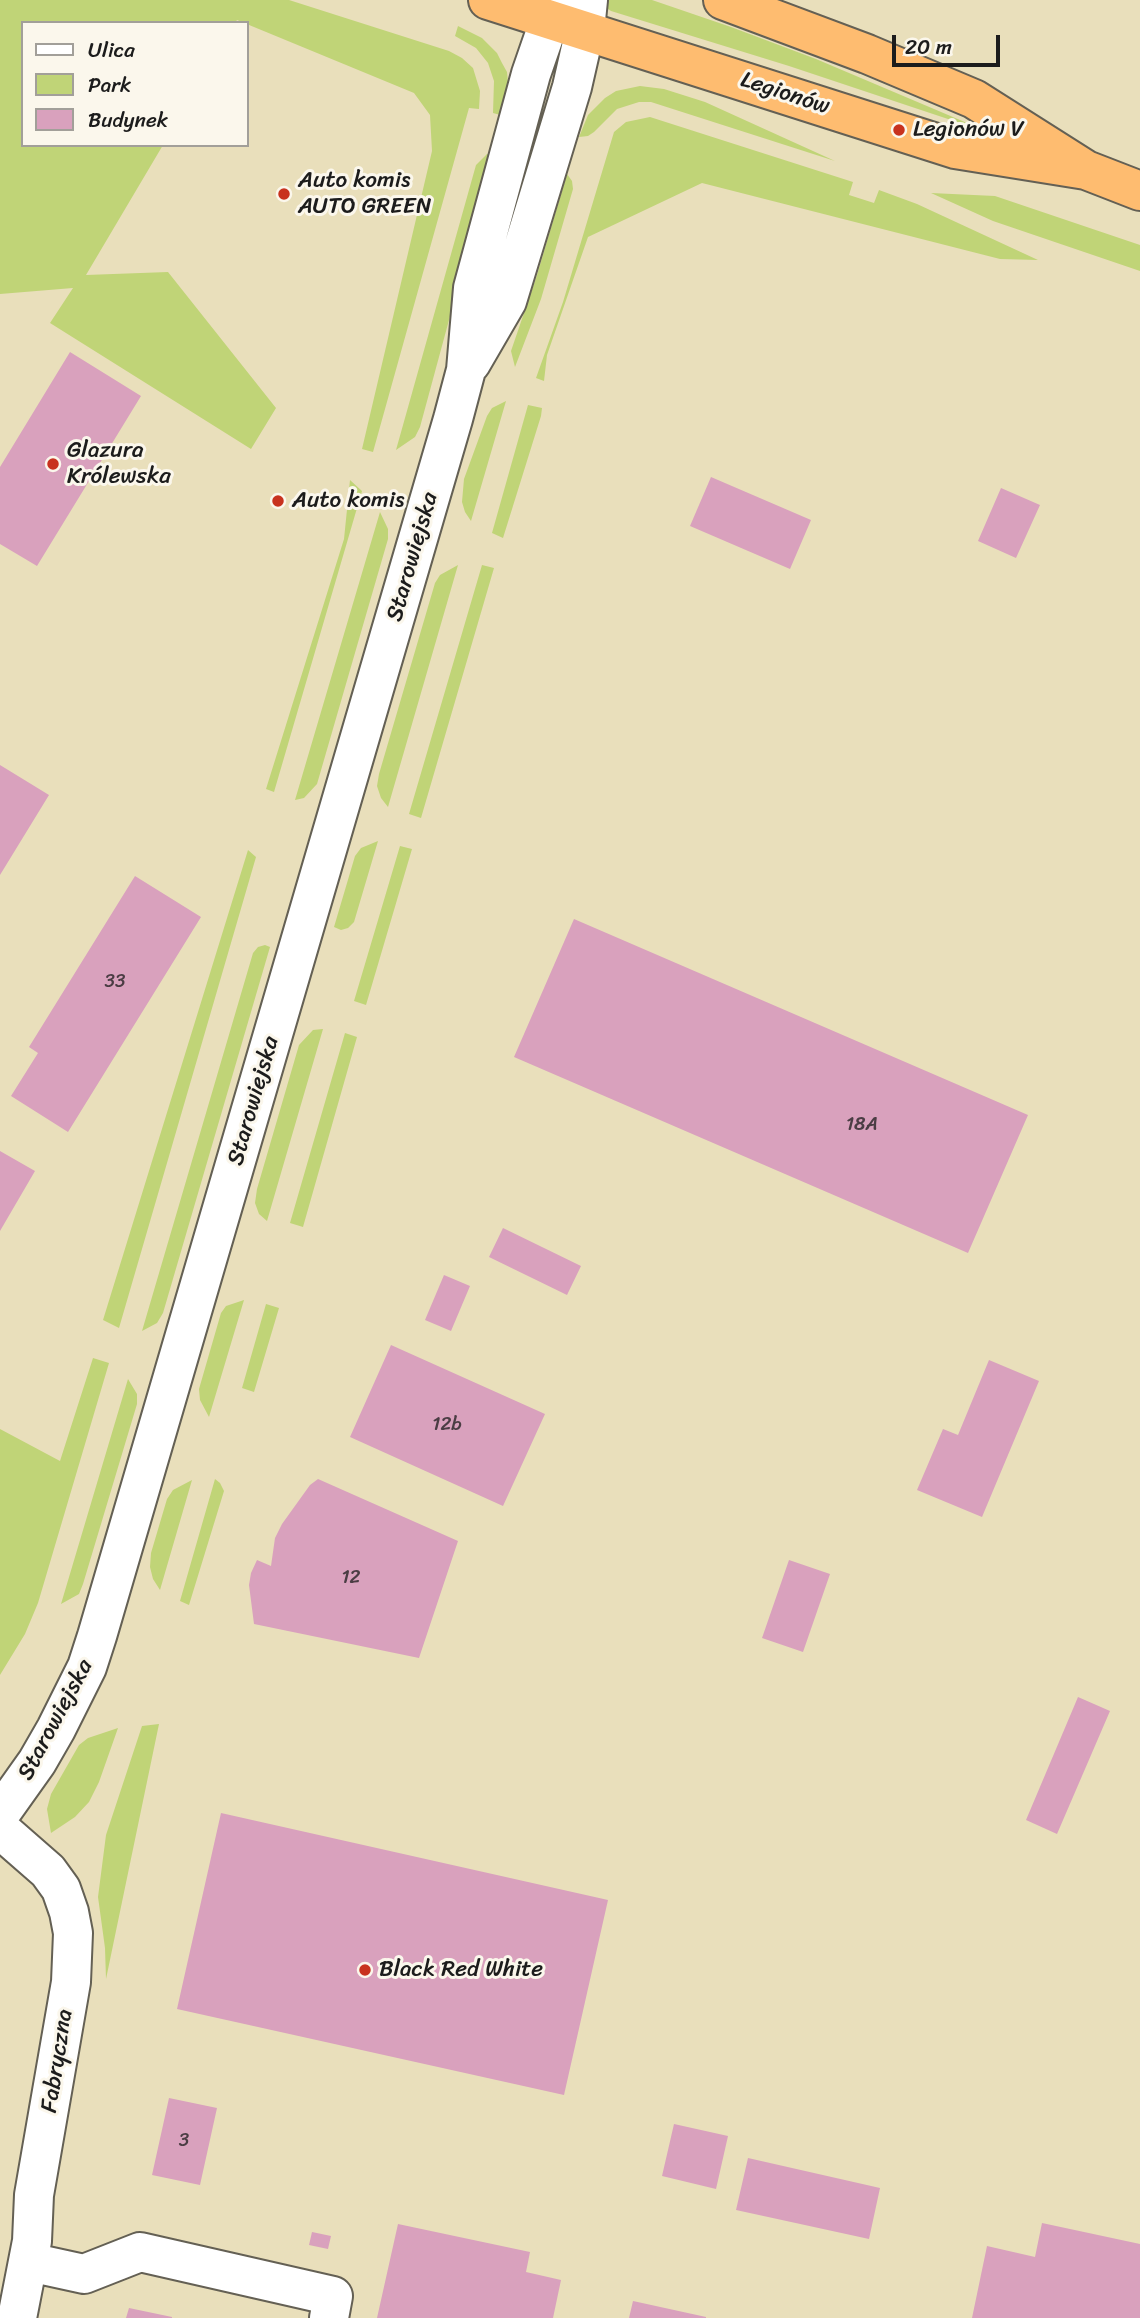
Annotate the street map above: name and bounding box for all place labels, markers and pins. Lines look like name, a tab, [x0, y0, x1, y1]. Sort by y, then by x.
place label: Legionów V	[913, 116, 1024, 144]
marker: Legionów V	[891, 122, 907, 138]
place label: Auto komis AUTO GREEN	[298, 167, 432, 221]
marker: Auto komis AUTO GREEN	[276, 186, 292, 202]
place label: Glazura Królewska	[67, 437, 171, 491]
marker: Glazura Królewska	[45, 456, 61, 472]
place label: Auto komis	[292, 487, 404, 515]
marker: Auto komis	[270, 493, 286, 509]
place label: Black Red White	[379, 1956, 543, 1984]
marker: Black Red White	[357, 1962, 373, 1978]

